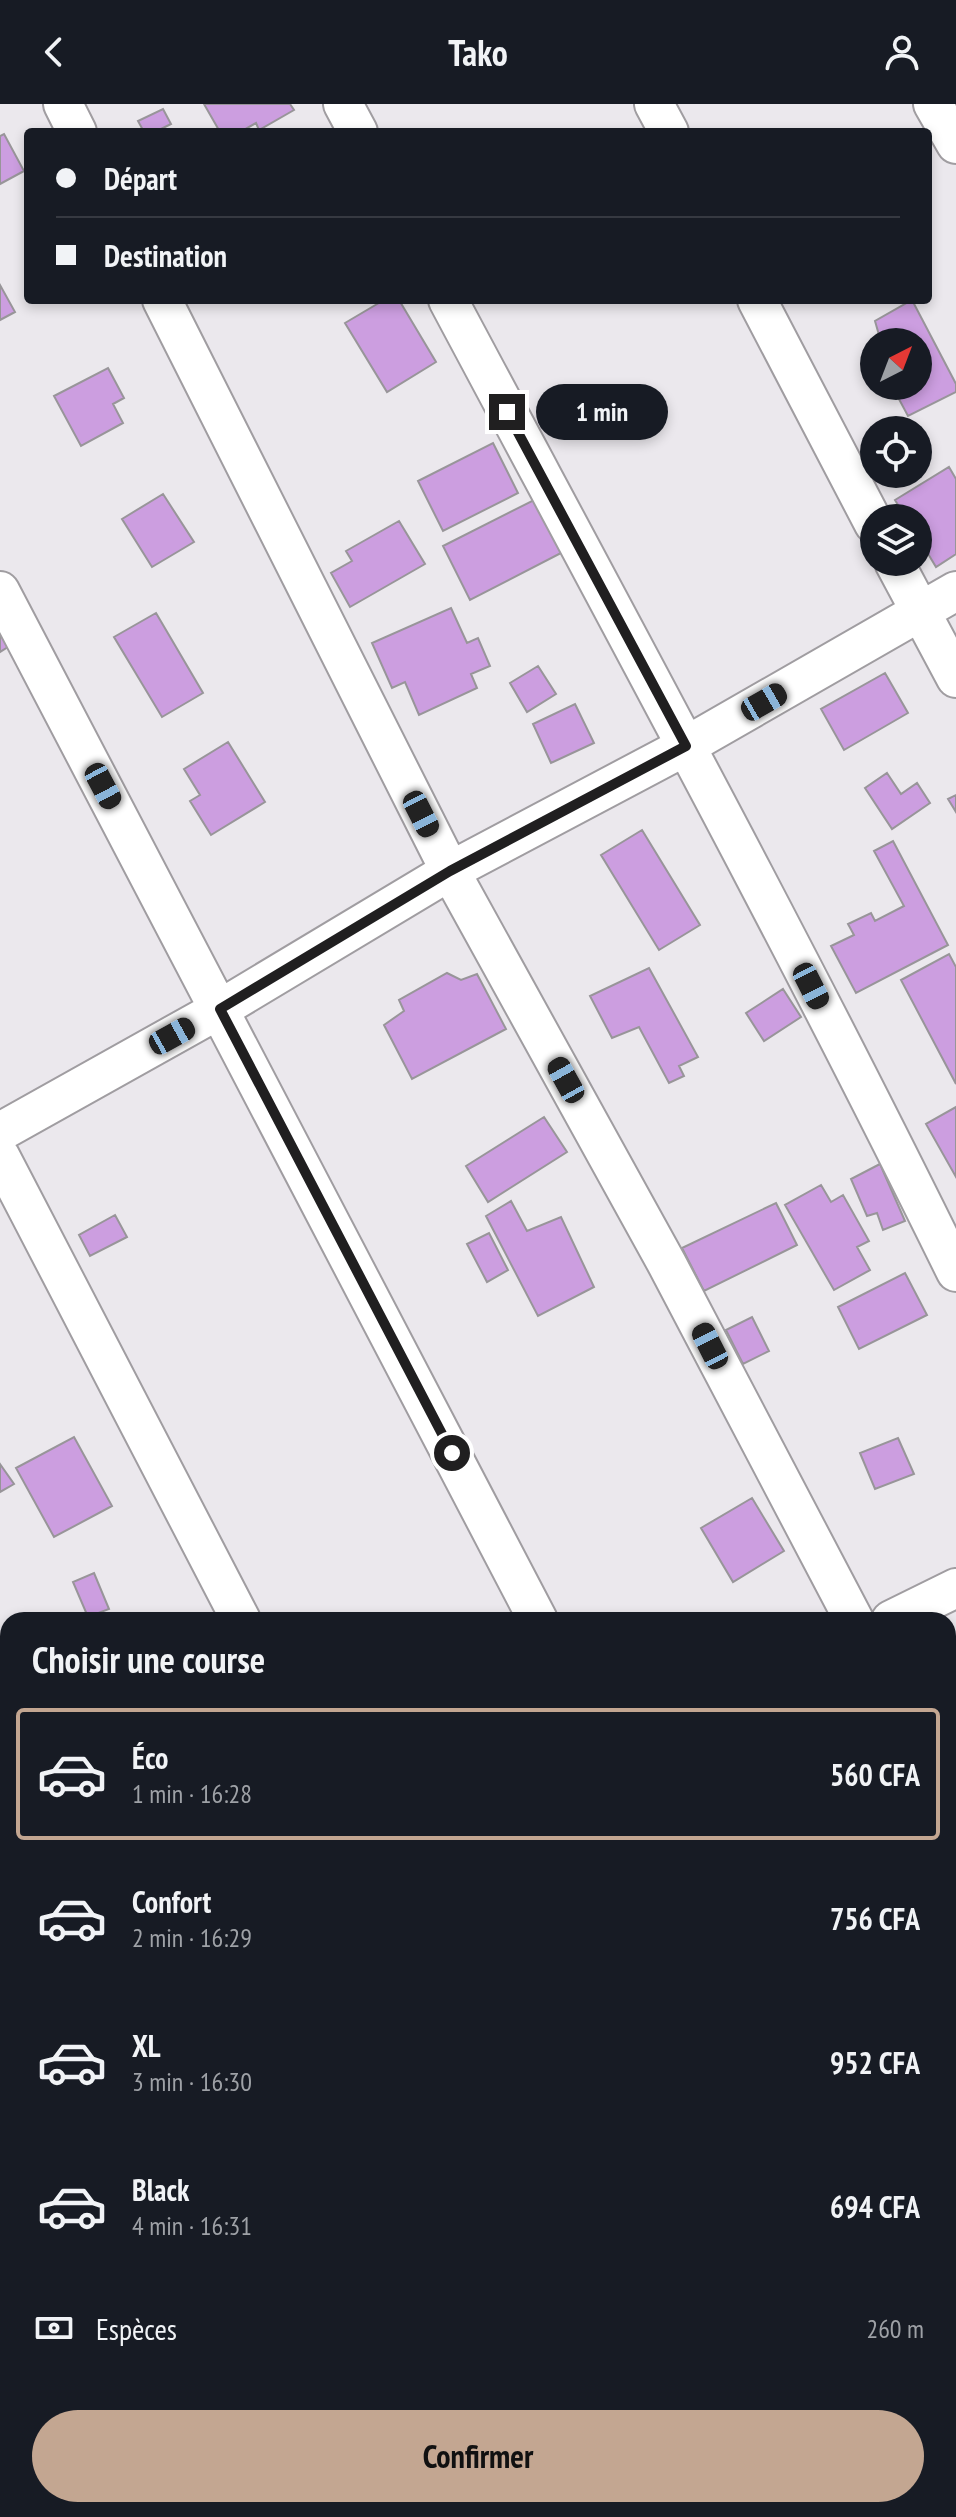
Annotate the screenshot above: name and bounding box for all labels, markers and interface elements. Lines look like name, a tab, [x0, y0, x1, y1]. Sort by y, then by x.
text: Tako	[448, 29, 508, 76]
icon: back	[32, 30, 76, 74]
icon: person	[880, 30, 924, 74]
text: Départ	[104, 159, 177, 198]
text: Destination	[104, 236, 227, 275]
north arrow	[860, 328, 932, 400]
map controls	[860, 328, 932, 576]
callout: 1 min	[535, 384, 667, 440]
route end	[489, 394, 525, 430]
text: 1 min	[576, 395, 628, 428]
button: locate	[860, 416, 932, 488]
button: layers	[860, 504, 932, 576]
car	[737, 680, 791, 724]
car	[81, 759, 125, 813]
car	[399, 787, 443, 841]
car	[789, 959, 833, 1013]
car	[145, 1014, 199, 1058]
car	[544, 1053, 588, 1107]
car	[688, 1319, 732, 1373]
route start	[434, 1435, 470, 1471]
text: Choisir une course	[32, 1636, 265, 1683]
icon: car	[36, 1738, 108, 1810]
text: Éco	[132, 1738, 168, 1777]
text: 560 CFA	[830, 1755, 920, 1794]
text: 1 min · 16:28	[132, 1777, 252, 1810]
icon: car	[36, 1882, 108, 1954]
text: Confort	[132, 1882, 211, 1921]
text: 756 CFA	[830, 1899, 920, 1938]
text: 2 min · 16:29	[132, 1921, 252, 1954]
icon: car	[36, 2026, 108, 2098]
text: XL	[132, 2026, 161, 2065]
text: 952 CFA	[830, 2043, 920, 2082]
text: 3 min · 16:30	[132, 2065, 252, 2098]
icon: car	[36, 2170, 108, 2242]
text: Black	[132, 2170, 189, 2209]
text: 694 CFA	[830, 2187, 920, 2226]
text: 4 min · 16:31	[132, 2209, 252, 2242]
icon: cash	[32, 2306, 76, 2350]
text: Espèces	[96, 2309, 177, 2348]
text: 260 m	[866, 2312, 924, 2345]
button: Confirmer	[32, 2410, 924, 2502]

